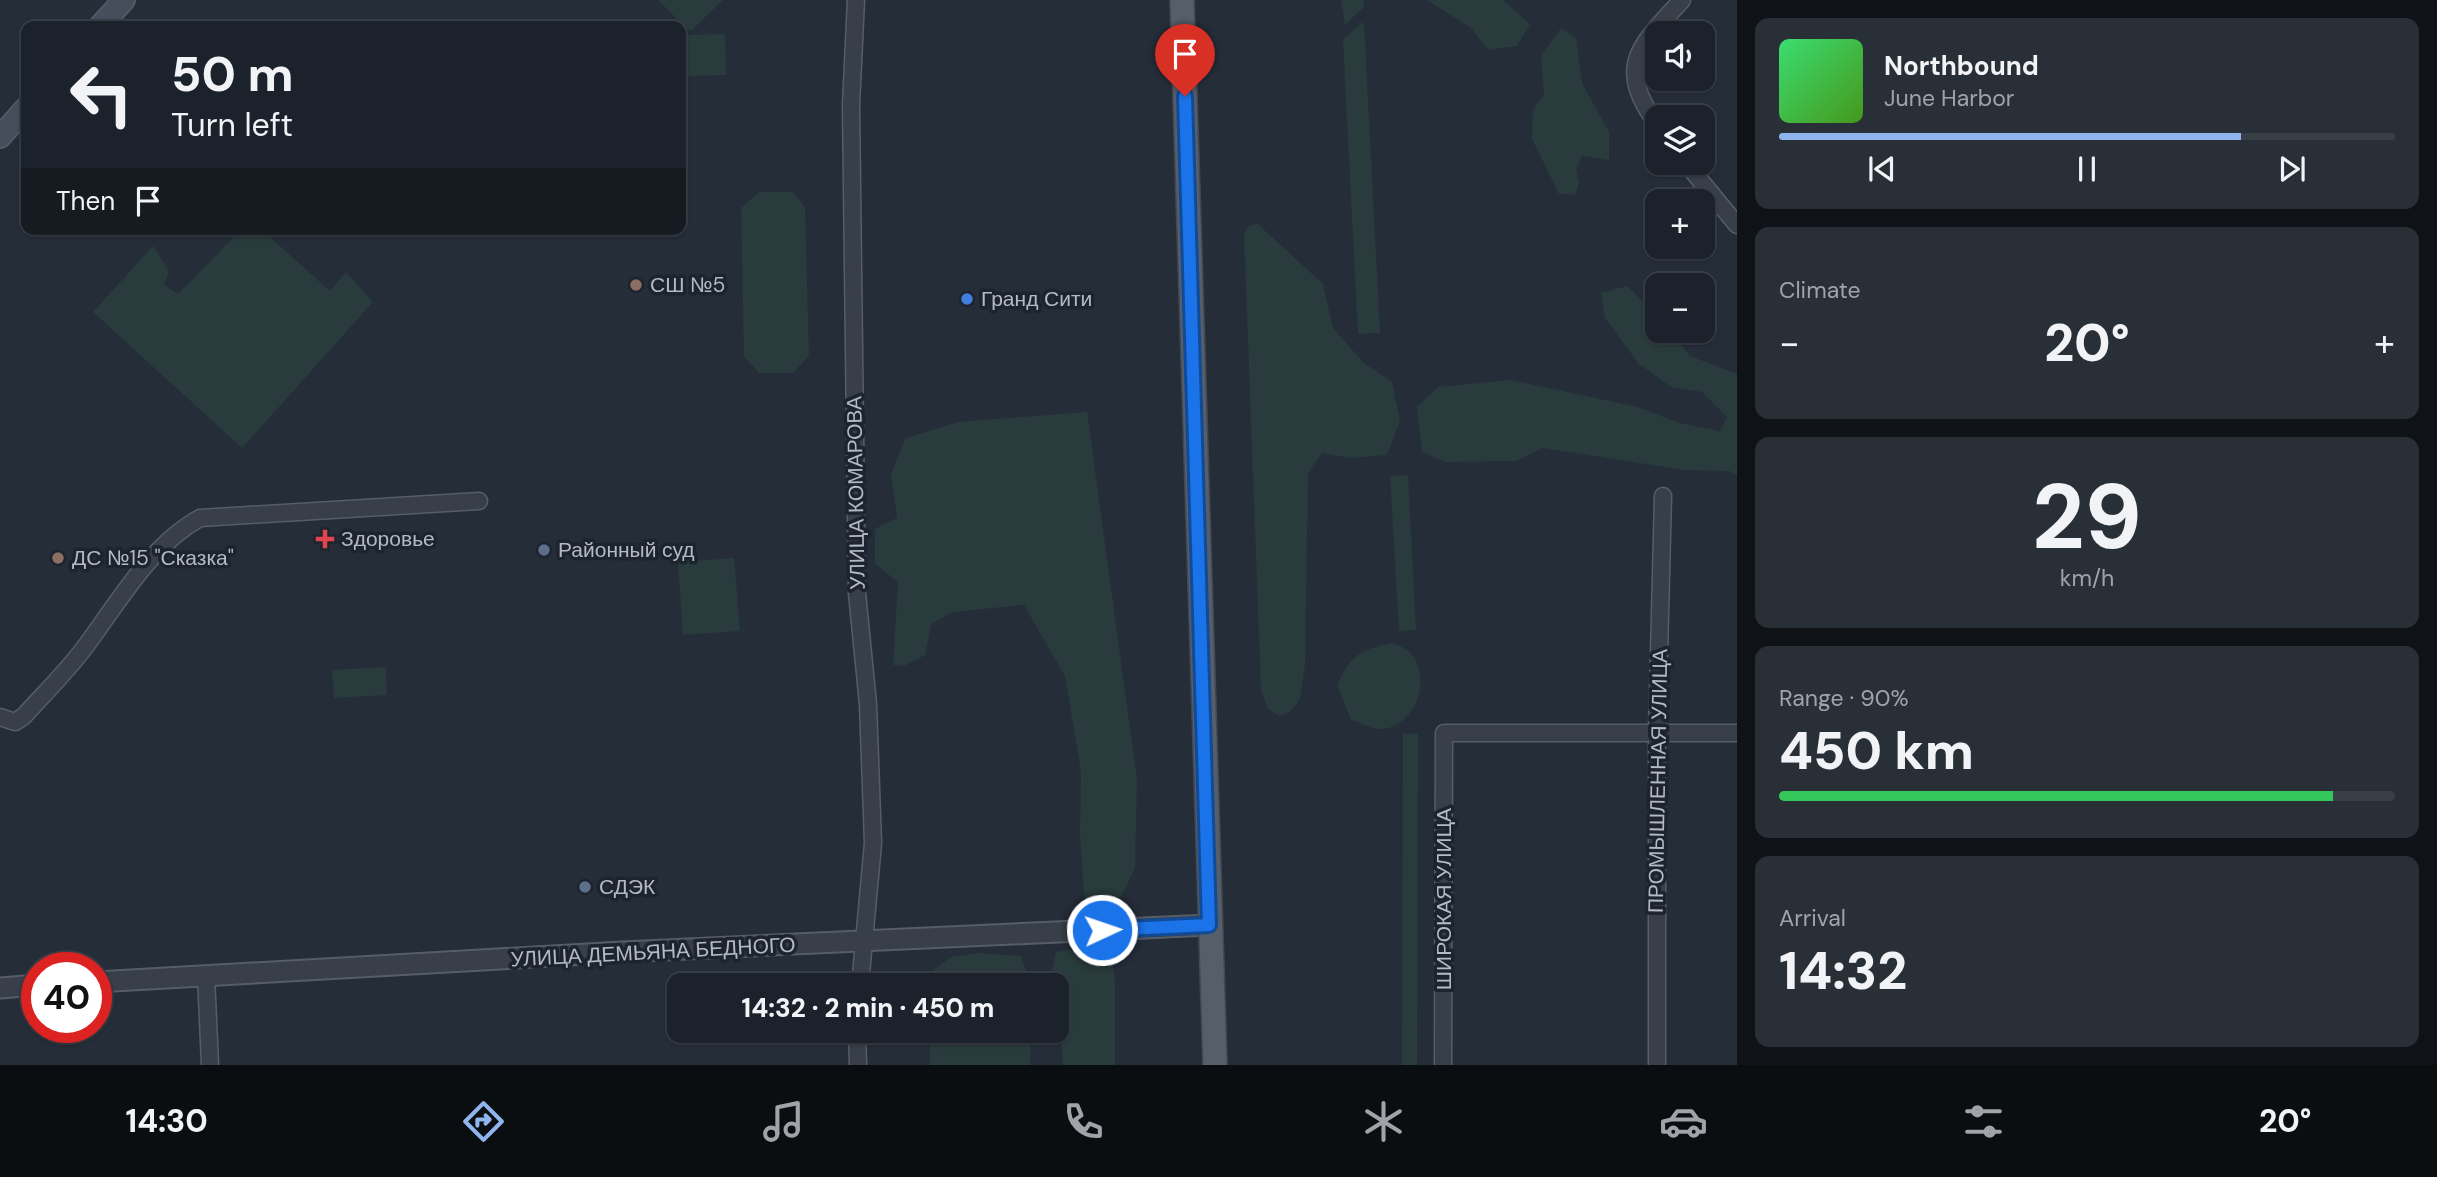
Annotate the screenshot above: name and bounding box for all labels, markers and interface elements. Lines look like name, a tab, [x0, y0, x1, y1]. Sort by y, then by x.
map controls	[1645, 21, 1715, 343]
button: sound	[1645, 21, 1715, 91]
pin	[1155, 24, 1215, 96]
icon: arrive	[1166, 35, 1204, 73]
text: 50 m	[171, 42, 294, 106]
icon: left	[56, 49, 147, 140]
text: Northbound	[1884, 49, 2039, 83]
text: June Harbor	[1884, 83, 2014, 113]
text: Turn left	[171, 104, 293, 146]
button: layers	[1645, 105, 1715, 175]
icon: previous	[1863, 150, 1901, 188]
icon: pause	[2068, 150, 2106, 188]
icon: next	[2273, 150, 2311, 188]
icon: arrive	[129, 182, 167, 220]
text: Then	[56, 184, 115, 218]
button: +	[1645, 189, 1715, 259]
place label: СШ №5	[650, 271, 725, 299]
button: −	[1645, 273, 1715, 343]
text: Climate	[1779, 275, 1861, 305]
marker: СШ №5	[628, 277, 644, 293]
place label: Гранд Сити	[981, 285, 1092, 313]
marker: Гранд Сити	[959, 291, 975, 307]
text: 20°	[2044, 309, 2130, 377]
text: −	[1779, 318, 1800, 368]
text: +	[2374, 318, 2395, 368]
street label: УЛИЦА КОМАРОВА	[840, 396, 872, 590]
text: 29	[2032, 458, 2142, 576]
place label: Здоровье	[341, 525, 435, 553]
marker: Здоровье	[315, 529, 335, 549]
place label: Районный суд	[558, 536, 695, 564]
marker: Районный суд	[536, 542, 552, 558]
place label: ДС №15 "Сказка"	[72, 544, 234, 572]
marker: ДС №15 "Сказка"	[50, 550, 66, 566]
text: km/h	[2060, 563, 2114, 593]
street label: ПРОМЫШЛЕННАЯ УЛИЦА	[1642, 649, 1674, 913]
text: Range · 90%	[1779, 683, 1909, 713]
text: 450 km	[1779, 717, 1974, 785]
street label: ШИРОКАЯ УЛИЦА	[1430, 808, 1458, 990]
place label: СДЭК	[599, 873, 656, 901]
marker: СДЭК	[577, 879, 593, 895]
position arrow	[1065, 893, 1139, 967]
text: Arrival	[1779, 903, 1846, 933]
street label: УЛИЦА ДЕМЬЯНА БЕДНОГО	[510, 931, 796, 973]
text: 14:32	[1779, 937, 1907, 1005]
speed limit sign: 40	[21, 952, 112, 1043]
text: 14:32 · 2 min · 450 m	[742, 991, 994, 1025]
icon: directions	[459, 1097, 508, 1146]
icon: music	[759, 1097, 808, 1146]
icon: phone	[1059, 1097, 1108, 1146]
icon: climate	[1359, 1097, 1408, 1146]
icon: car	[1659, 1097, 1708, 1146]
icon: filters	[1959, 1097, 2008, 1146]
text: 14:30	[126, 1100, 208, 1142]
text: 20°	[2259, 1100, 2311, 1142]

